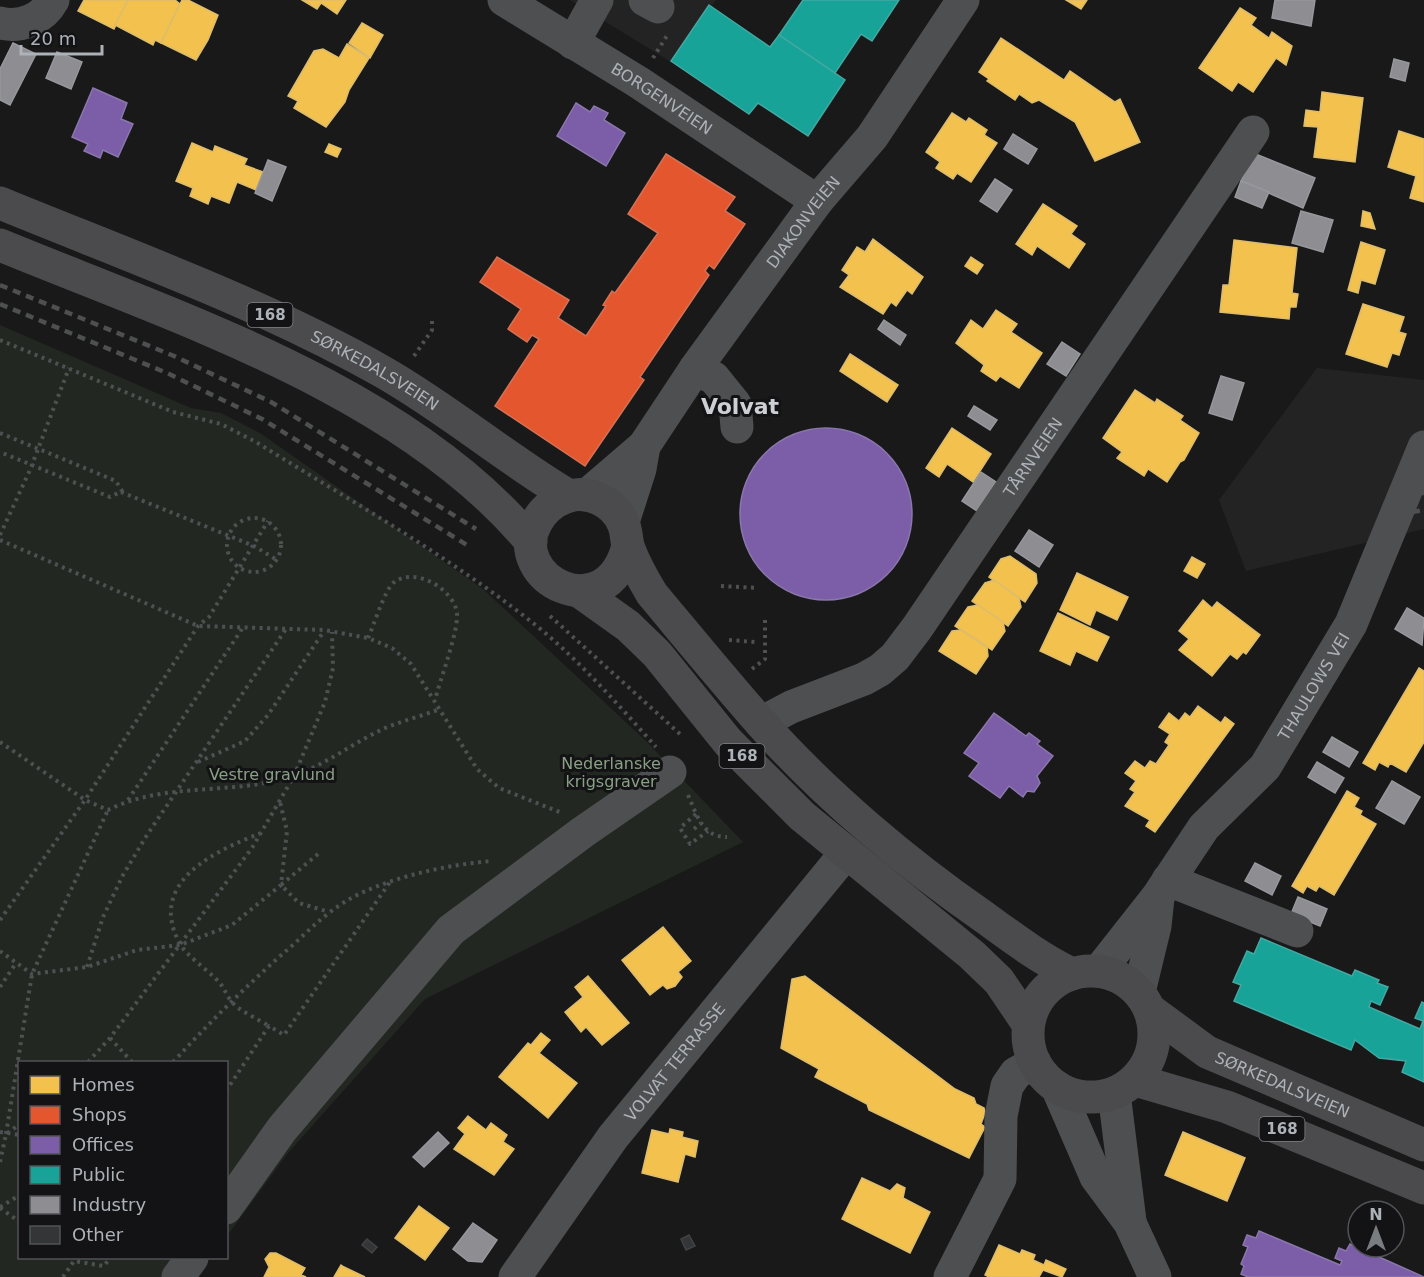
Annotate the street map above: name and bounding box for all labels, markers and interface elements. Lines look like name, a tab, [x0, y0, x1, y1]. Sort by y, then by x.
scale bar	[21, 18, 102, 56]
text: 20 m	[30, 28, 76, 49]
street label: BORGENVEIEN	[608, 59, 716, 139]
street label: DIAKONVEIEN	[763, 172, 844, 272]
road number: 168	[248, 303, 292, 327]
street label: SØRKEDALSVEIEN	[308, 327, 442, 415]
district label: Volvat	[701, 394, 780, 419]
street label: TÅRNVEIEN	[999, 414, 1067, 502]
street label: THAULOWS VEI	[1274, 629, 1354, 745]
road number: 168	[720, 744, 764, 768]
park label: Nederlanske krigsgraver	[561, 754, 661, 791]
park label: Vestre gravlund	[209, 765, 335, 784]
street label: VOLVAT TERRASSE	[621, 999, 729, 1125]
street label: SØRKEDALSVEIEN	[1212, 1048, 1352, 1122]
legend	[18, 1061, 228, 1259]
text: Homes	[72, 1074, 135, 1095]
text: Shops	[72, 1104, 127, 1125]
road number: 168	[1260, 1117, 1304, 1141]
text: Offices	[72, 1134, 134, 1155]
text: Public	[72, 1164, 125, 1185]
text: Industry	[72, 1194, 146, 1215]
north arrow	[1346, 1199, 1406, 1259]
text: N	[1369, 1205, 1383, 1224]
text: Other	[72, 1224, 124, 1245]

